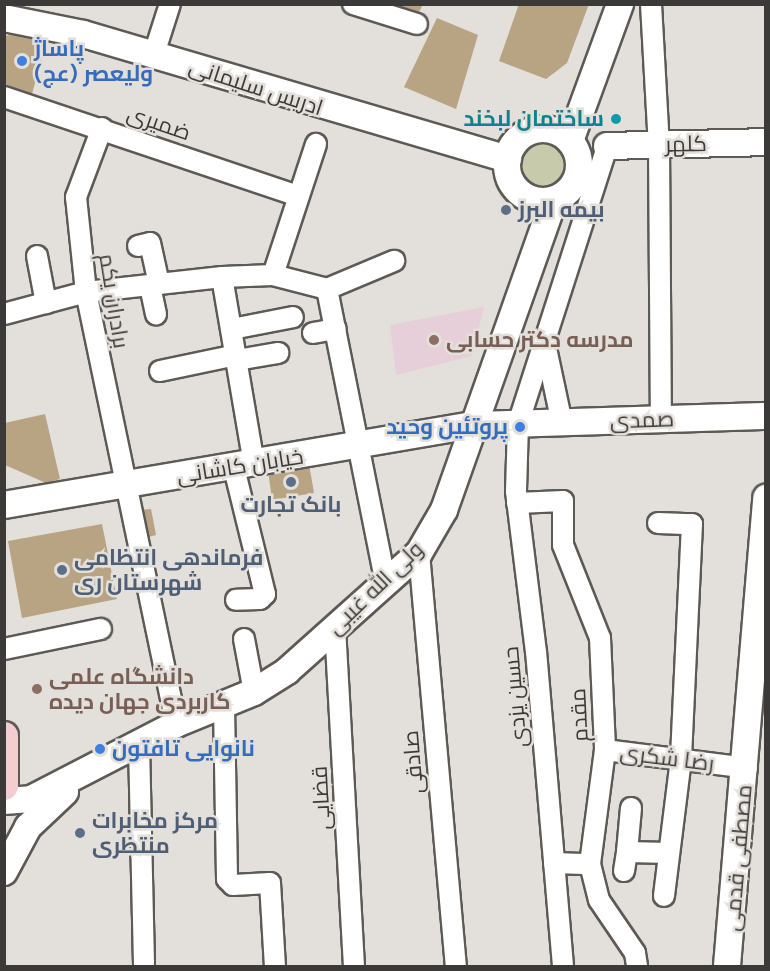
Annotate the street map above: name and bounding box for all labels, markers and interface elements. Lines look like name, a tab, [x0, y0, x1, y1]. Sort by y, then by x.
place label: پاساژ ولیعصر (عج)	[34, 35, 153, 86]
street label: ادریس سلیمانی	[186, 53, 326, 121]
marker: پاساژ ولیعصر (عج)	[15, 54, 29, 68]
street label: ضمیری	[124, 100, 194, 146]
place label: ساختمان لبخند	[463, 106, 604, 132]
marker: ساختمان لبخند	[609, 112, 623, 126]
street label: کلهر	[665, 130, 707, 158]
place label: بیمه البرز	[518, 197, 605, 223]
marker: بیمه البرز	[499, 203, 513, 217]
street label: برادران یکم	[93, 252, 135, 350]
place label: مدرسه دکتر حسابی	[446, 327, 634, 353]
marker: مدرسه دکتر حسابی	[427, 333, 441, 347]
street label: صمدی	[609, 406, 675, 434]
place label: پروتئین وحید	[386, 414, 508, 440]
marker: پروتئین وحید	[513, 420, 527, 434]
street label: خیابان کاشانی	[175, 443, 305, 489]
marker: بانک تجارت	[284, 475, 298, 489]
place label: بانک تجارت	[241, 492, 341, 518]
street label: ولی الله غیبی	[322, 536, 428, 640]
place label: فرماندهی انتظامی شهرستان ری	[74, 544, 263, 596]
marker: فرماندهی انتظامی شهرستان ری	[55, 563, 69, 577]
street label: حسین یزدی	[497, 645, 533, 749]
place label: دانشگاه علمی کاربردی جهان دیده	[49, 663, 231, 714]
marker: دانشگاه علمی کاربردی جهان دیده	[30, 682, 44, 696]
street label: مقدم	[564, 687, 594, 743]
street label: صادقی	[397, 729, 429, 795]
place label: نانوایی تافتون	[112, 736, 255, 762]
street label: رضا شکری	[618, 739, 716, 777]
marker: نانوایی تافتون	[93, 742, 107, 756]
street label: قضایی	[306, 765, 336, 831]
street label: مصطفی قدمی	[718, 784, 758, 932]
place label: مرکز مخابرات منتظری	[92, 807, 218, 858]
marker: مرکز مخابرات منتظری	[73, 826, 87, 840]

